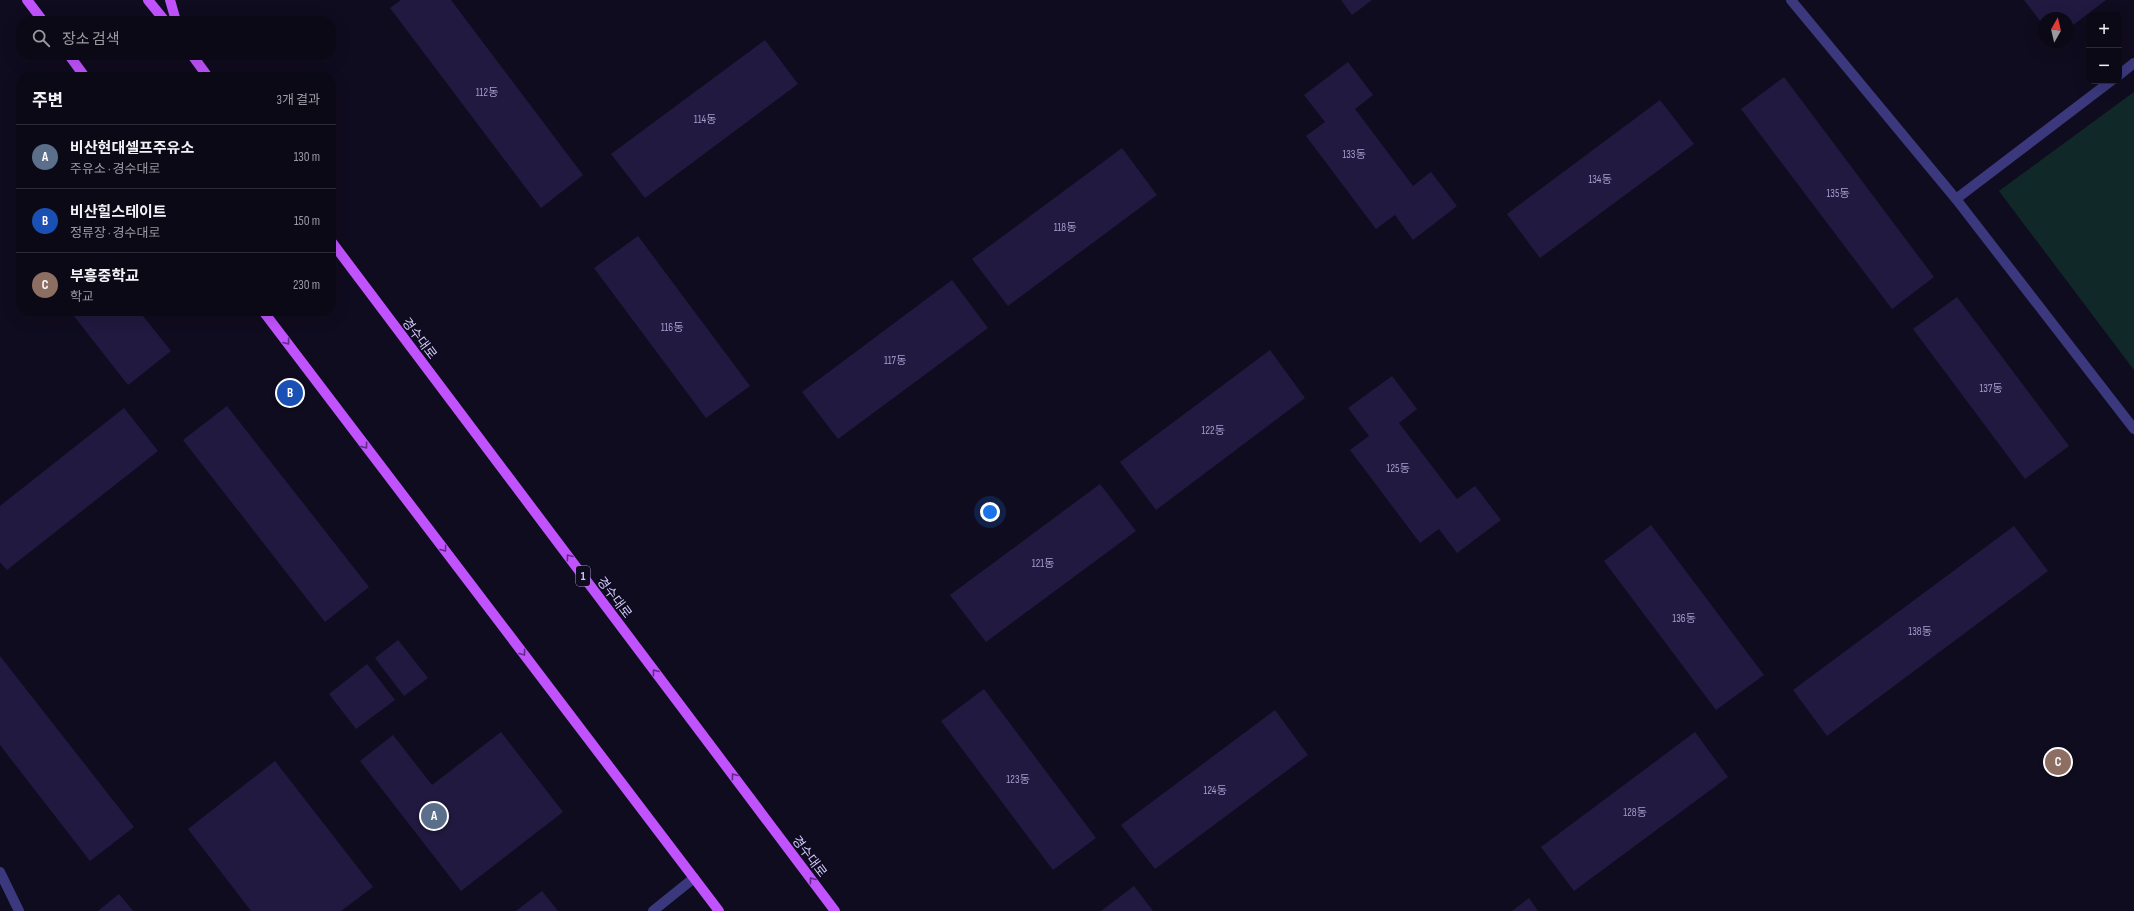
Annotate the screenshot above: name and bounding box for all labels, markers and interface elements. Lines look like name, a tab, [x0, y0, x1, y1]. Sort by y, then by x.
north arrow	[2038, 12, 2074, 48]
map controls	[2086, 12, 2122, 84]
button: +	[2086, 12, 2122, 48]
search box	[16, 16, 336, 60]
icon: search	[30, 27, 52, 49]
text: 장소 검색	[62, 30, 120, 49]
button: −	[2086, 48, 2122, 84]
house number: 112동	[476, 86, 498, 99]
text: 주변	[32, 91, 63, 111]
text: 3개 결과	[277, 92, 320, 108]
house number: 114동	[694, 113, 716, 126]
text: 비산현대셀프주유소	[70, 139, 194, 158]
house number: 133동	[1342, 148, 1366, 161]
text: A	[42, 149, 48, 165]
text: 130 m	[294, 149, 320, 165]
text: 주유소 · 경수대로	[70, 161, 160, 177]
house number: 134동	[1588, 173, 1612, 186]
house number: 135동	[1827, 187, 1850, 200]
text: 비산힐스테이트	[70, 203, 167, 222]
text: B	[42, 213, 48, 229]
text: 150 m	[294, 213, 320, 229]
house number: 118동	[1054, 221, 1076, 234]
text: 정류장 · 경수대로	[70, 225, 160, 241]
text: 부흥중학교	[70, 267, 139, 286]
text: C	[42, 277, 48, 293]
text: 230 m	[293, 277, 320, 293]
text: 학교	[70, 289, 94, 305]
street label: 경수대로	[398, 315, 440, 363]
house number: 116동	[661, 321, 683, 334]
one-way arrow	[282, 338, 290, 345]
house number: 117동	[884, 354, 906, 367]
pin: B	[277, 378, 303, 408]
house number: 137동	[1980, 382, 2002, 395]
house number: 122동	[1201, 424, 1225, 437]
one-way arrow	[361, 441, 368, 448]
house number: 125동	[1386, 462, 1410, 475]
your location	[980, 502, 1000, 522]
one-way arrow	[439, 545, 447, 552]
one-way arrow	[566, 554, 574, 561]
house number: 121동	[1032, 557, 1054, 570]
road number: 1	[576, 566, 590, 586]
street label: 경수대로	[593, 574, 635, 622]
house number: 136동	[1672, 612, 1696, 625]
house number: 138동	[1908, 625, 1932, 638]
one-way arrow	[518, 648, 525, 655]
one-way arrow	[653, 669, 660, 676]
pin: C	[2045, 747, 2071, 777]
one-way arrow	[731, 773, 738, 780]
house number: 123동	[1006, 773, 1030, 786]
house number: 124동	[1203, 784, 1227, 797]
pin: A	[421, 801, 447, 831]
house number: 128동	[1623, 806, 1647, 819]
street label: 경수대로	[788, 833, 830, 881]
one-way arrow	[810, 877, 817, 884]

